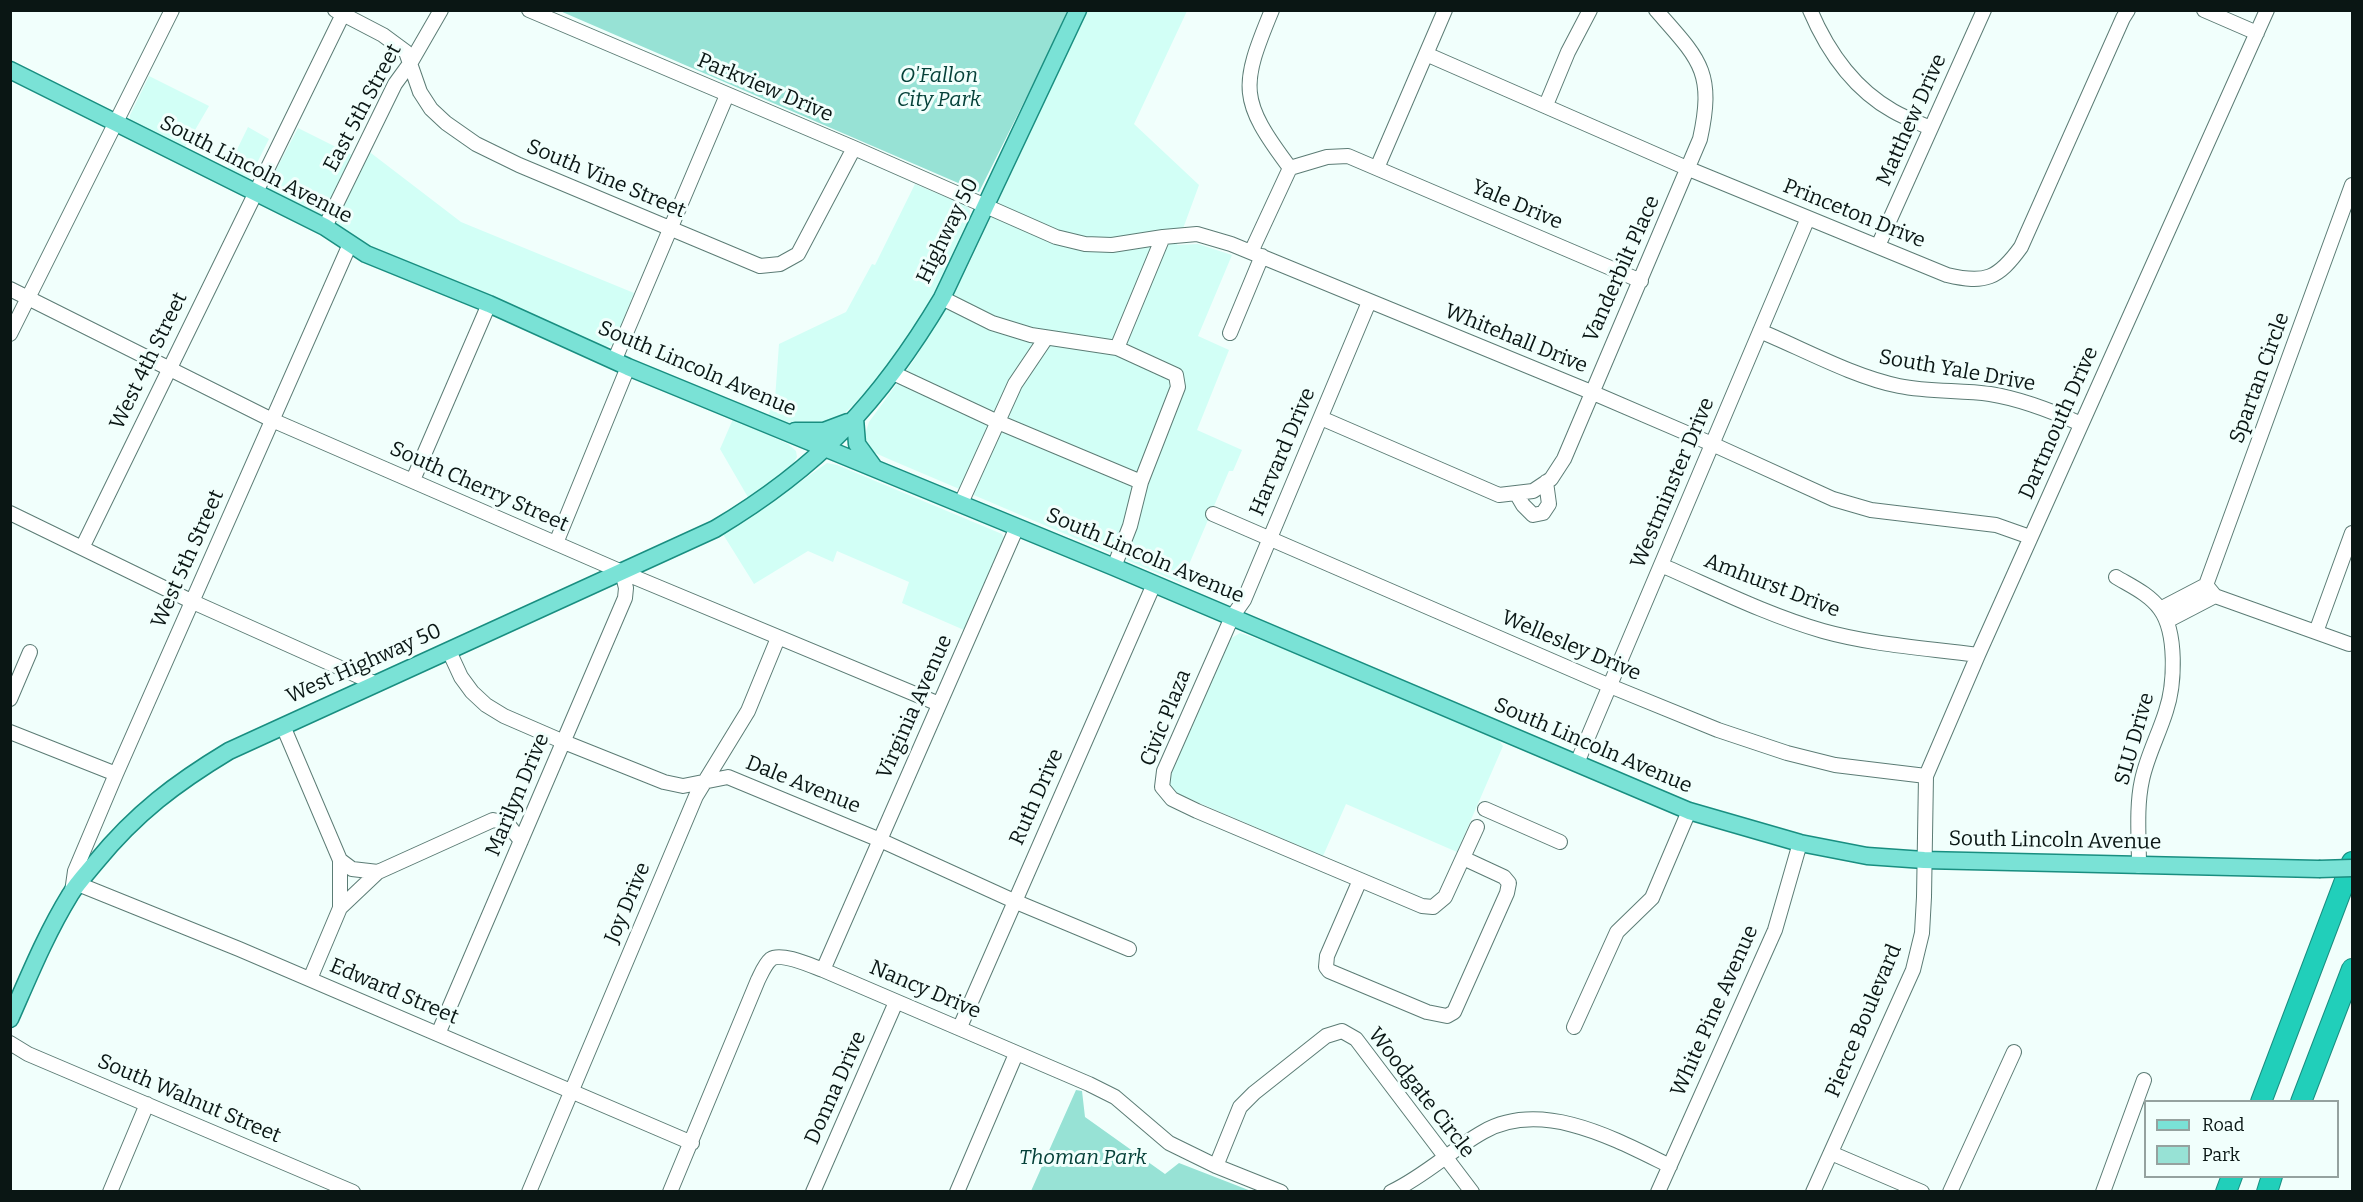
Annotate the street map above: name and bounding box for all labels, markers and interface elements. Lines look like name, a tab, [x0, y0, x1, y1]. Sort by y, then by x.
street label: East 5th Street	[319, 40, 407, 176]
street label: Parkview Drive	[693, 48, 837, 128]
street label: Matthew Drive	[1872, 50, 1952, 190]
park label: O'Fallon City Park	[897, 63, 981, 113]
street label: South Lincoln Avenue	[156, 110, 356, 230]
street label: South Vine Street	[523, 134, 689, 224]
street label: Highway 50	[912, 174, 984, 288]
street label: Princeton Drive	[1779, 174, 1929, 254]
street label: Yale Drive	[1468, 175, 1566, 235]
street label: Vanderbilt Place	[1578, 192, 1666, 346]
street label: West 4th Street	[105, 288, 193, 434]
street label: Whitehall Drive	[1441, 299, 1591, 379]
street label: Spartan Circle	[2225, 309, 2295, 447]
street label: South Lincoln Avenue	[594, 316, 800, 422]
street label: Dartmouth Drive	[2014, 343, 2104, 503]
street label: South Yale Drive	[1877, 345, 2037, 397]
street label: Harvard Drive	[1245, 384, 1321, 520]
street label: Westminster Drive	[1626, 394, 1720, 572]
street label: South Cherry Street	[386, 436, 572, 538]
street label: West 5th Street	[146, 486, 230, 632]
street label: South Lincoln Avenue	[1042, 503, 1248, 609]
street label: Amhurst Drive	[1701, 549, 1843, 623]
street label: Wellesley Drive	[1497, 605, 1645, 687]
street label: West Highway 50	[282, 618, 446, 710]
street label: Virginia Avenue	[872, 631, 958, 783]
street label: Civic Plaza	[1135, 666, 1197, 770]
street label: SLU Drive	[2110, 690, 2160, 788]
street label: South Lincoln Avenue	[1490, 693, 1696, 799]
street label: Marilyn Drive	[481, 730, 555, 860]
street label: Ruth Drive	[1005, 745, 1069, 849]
street label: Dale Avenue	[742, 751, 864, 819]
street label: South Lincoln Avenue	[1948, 827, 2162, 855]
street label: Joy Drive	[600, 859, 656, 947]
street label: White Pine Avenue	[1666, 921, 1764, 1101]
street label: Pierce Boulevard	[1820, 941, 1908, 1101]
street label: Edward Street	[326, 954, 462, 1030]
street label: Nancy Drive	[866, 955, 984, 1025]
street label: Woodgate Circle	[1362, 1023, 1480, 1163]
street label: Donna Drive	[800, 1028, 872, 1148]
street label: South Walnut Street	[94, 1049, 284, 1149]
legend	[2144, 1100, 2339, 1178]
text: Road	[2202, 1114, 2244, 1136]
text: Park	[2202, 1144, 2240, 1166]
park label: Thoman Park	[1019, 1145, 1147, 1171]

